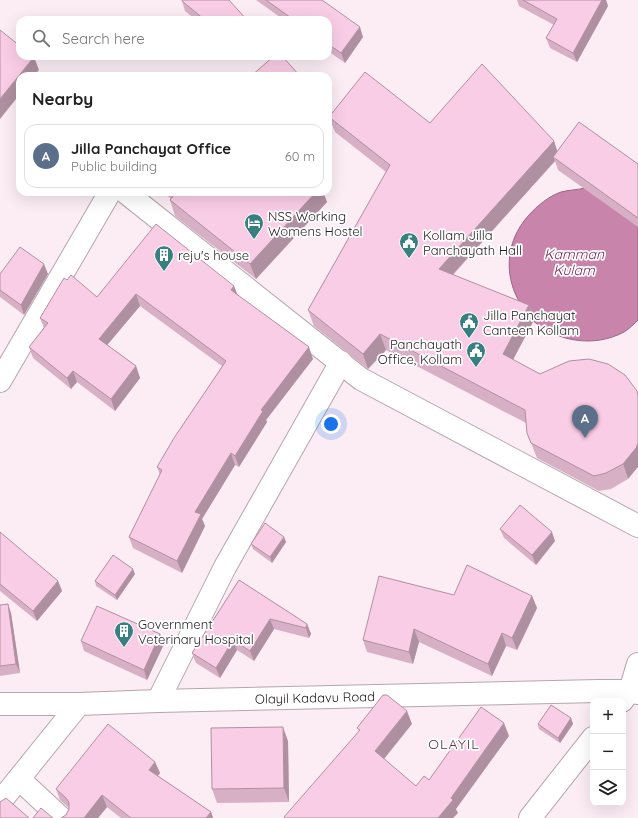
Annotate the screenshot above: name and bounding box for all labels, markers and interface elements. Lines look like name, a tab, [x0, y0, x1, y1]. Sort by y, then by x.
search box	[16, 16, 332, 60]
icon: search	[30, 27, 52, 49]
text: Search here	[62, 29, 145, 48]
text: Nearby	[32, 88, 93, 109]
text: Jilla Panchayat Office	[71, 139, 231, 158]
text: A	[42, 148, 50, 164]
text: 60 m	[285, 148, 315, 164]
text: Public building	[71, 158, 157, 174]
place label: NSS Working Womens Hostel	[268, 208, 363, 239]
hotel icon: NSS Working Womens Hostel	[243, 212, 265, 240]
place label: Kollam Jilla Panchayath Hall	[423, 227, 522, 258]
public building icon: Kollam Jilla Panchayath Hall	[398, 231, 420, 259]
building icon: reju's house	[153, 244, 175, 272]
water label: Kamman Kulam	[544, 245, 605, 279]
place label: reju's house	[178, 247, 249, 263]
place label: Jilla Panchayat Canteen Kollam	[483, 307, 579, 338]
public building icon: Jilla Panchayat Canteen Kollam	[458, 311, 480, 339]
place label: Panchayath Office, Kollam	[378, 336, 462, 367]
public building icon: Panchayath Office, Kollam	[465, 340, 487, 368]
pin: A	[572, 405, 598, 438]
your location	[321, 414, 341, 434]
place label: Government Veterinary Hospital	[138, 616, 254, 647]
building icon: Government Veterinary Hospital	[113, 620, 135, 648]
street label: Olayil Kadavu Road	[255, 688, 375, 707]
map controls	[590, 698, 626, 806]
button: +	[590, 698, 626, 734]
button: −	[590, 734, 626, 770]
district label: OLAYIL	[428, 735, 480, 753]
button: layers	[590, 770, 626, 806]

